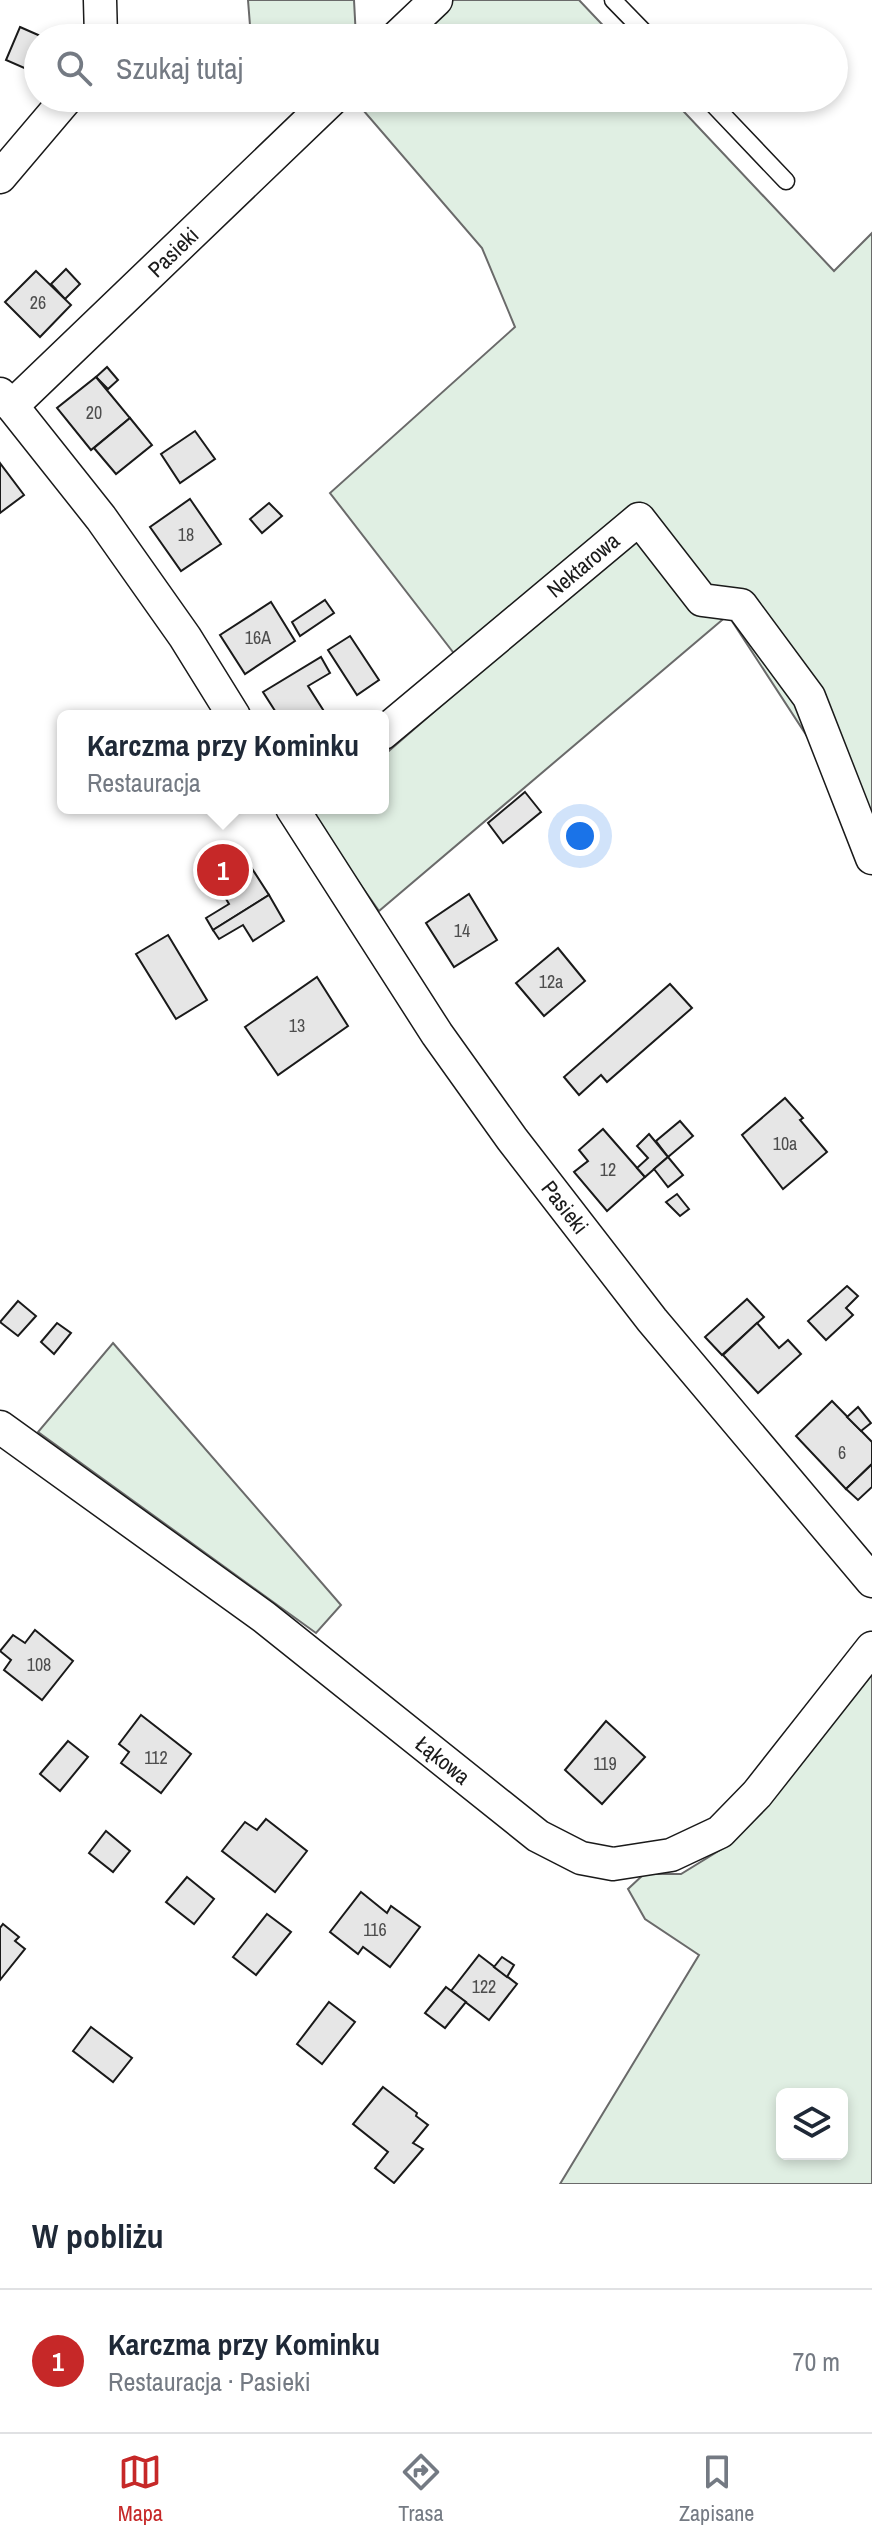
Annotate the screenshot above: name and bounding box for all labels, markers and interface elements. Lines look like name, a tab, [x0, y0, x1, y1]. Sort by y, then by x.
search box	[24, 24, 848, 112]
icon: search	[52, 46, 96, 90]
text: Szukaj tutaj	[116, 48, 243, 88]
street label: Pasieki	[141, 220, 205, 284]
house number: 26	[30, 290, 46, 315]
house number: 20	[86, 400, 102, 425]
house number: 18	[178, 522, 194, 547]
street label: Nektarowa	[540, 526, 626, 604]
house number: 16A	[245, 625, 271, 650]
popup	[57, 710, 389, 814]
text: Karczma przy Kominku	[87, 725, 359, 765]
text: Restauracja	[87, 765, 201, 800]
your location	[560, 816, 600, 856]
pin: 1	[197, 840, 249, 900]
house number: 14	[454, 918, 470, 943]
house number: 12a	[539, 969, 563, 994]
house number: 13	[289, 1013, 305, 1038]
house number: 10a	[773, 1131, 797, 1156]
house number: 12	[600, 1157, 616, 1182]
street label: Pasieki	[535, 1174, 595, 1240]
house number: 6	[838, 1440, 846, 1465]
house number: 108	[27, 1652, 51, 1677]
street label: Łąkowa	[409, 1729, 477, 1791]
house number: 112	[144, 1745, 168, 1770]
house number: 119	[593, 1751, 617, 1776]
house number: 116	[363, 1917, 387, 1942]
house number: 122	[472, 1974, 496, 1999]
map controls	[776, 2088, 848, 2160]
button: layers	[776, 2088, 848, 2160]
text: W pobliżu	[32, 2213, 164, 2259]
text: Karczma przy Kominku	[108, 2324, 380, 2364]
text: 1	[52, 2344, 64, 2379]
text: 70 m	[793, 2344, 840, 2379]
text: Restauracja · Pasieki	[108, 2364, 311, 2399]
tab: Mapa	[118, 2450, 163, 2528]
tab: Trasa	[398, 2450, 444, 2528]
tab: Zapisane	[679, 2450, 754, 2528]

